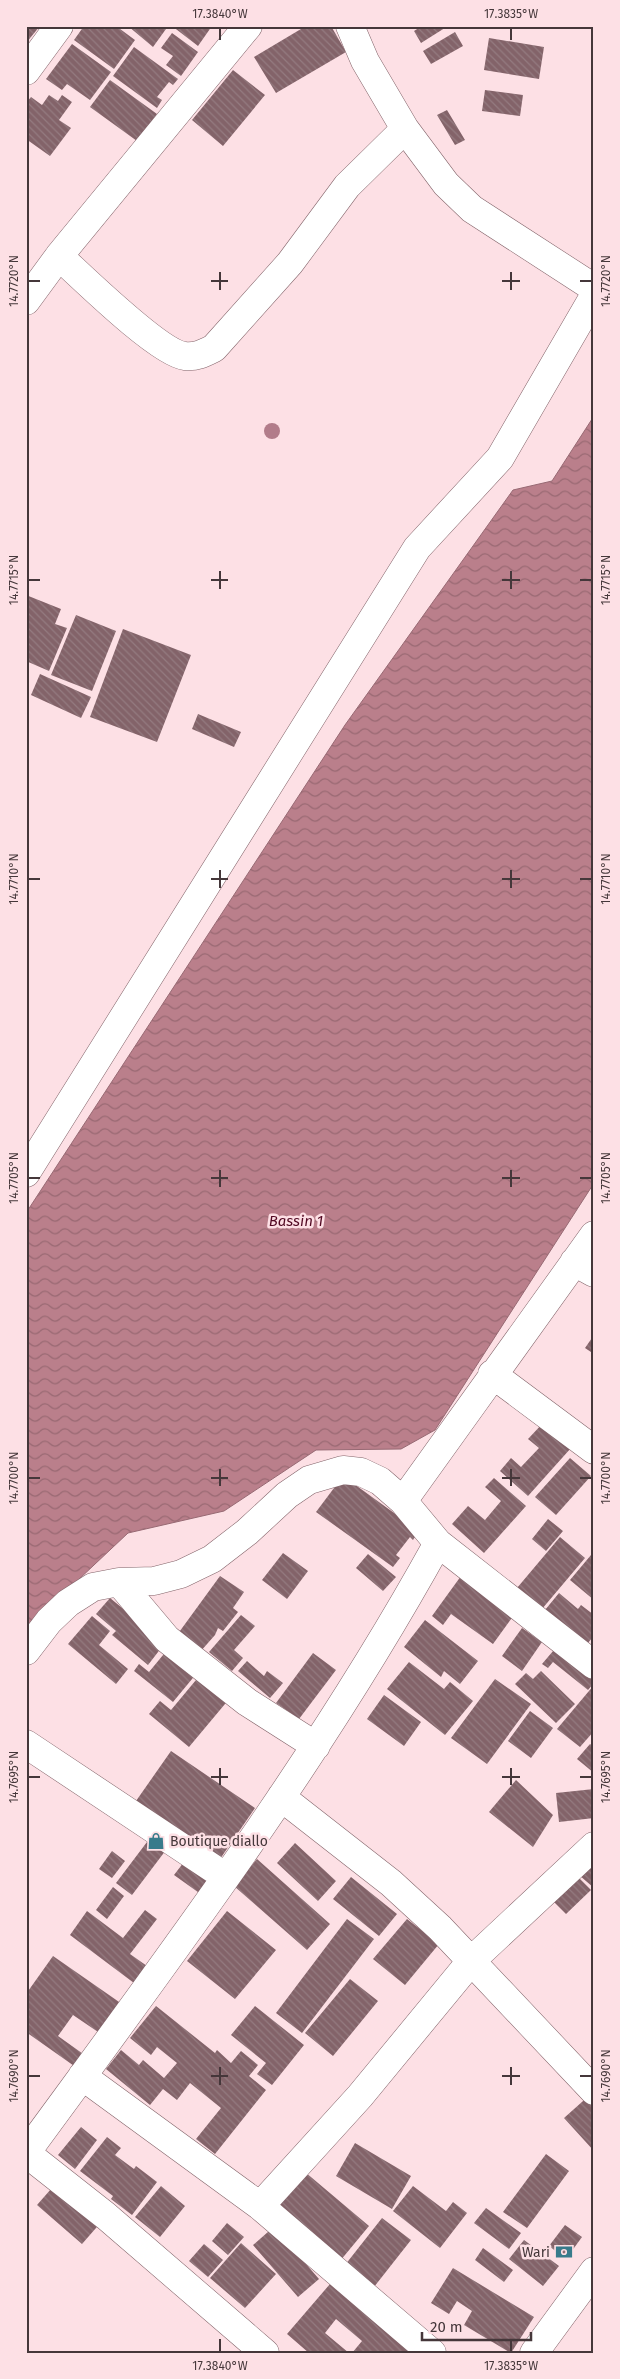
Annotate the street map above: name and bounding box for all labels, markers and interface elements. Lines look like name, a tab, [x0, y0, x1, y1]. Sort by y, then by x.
text: 17.3840°W	[192, 7, 248, 21]
text: 17.3835°W	[484, 7, 538, 21]
text: 14.7720°N	[7, 255, 21, 307]
text: 14.7720°N	[599, 255, 613, 307]
text: 14.7715°N	[7, 555, 21, 605]
text: 14.7715°N	[599, 555, 613, 605]
text: 14.7710°N	[7, 853, 21, 905]
text: 14.7710°N	[599, 853, 613, 905]
text: 14.7705°N	[7, 1152, 21, 1204]
text: 14.7705°N	[599, 1152, 613, 1204]
water label: Bassin 1	[269, 1212, 323, 1230]
text: 14.7700°N	[7, 1452, 21, 1504]
text: 14.7700°N	[599, 1452, 613, 1504]
text: 14.7695°N	[7, 1751, 21, 1803]
text: 14.7695°N	[599, 1751, 613, 1803]
shop icon: Boutique diallo	[146, 1831, 166, 1851]
place label: Boutique diallo	[170, 1833, 268, 1850]
text: 14.7690°N	[7, 2049, 21, 2103]
text: 14.7690°N	[599, 2049, 613, 2103]
bank icon: Wari	[554, 2242, 574, 2262]
place label: Wari	[522, 2244, 550, 2261]
scale bar	[422, 2309, 531, 2341]
text: 20 m	[430, 2318, 463, 2336]
text: 17.3840°W	[192, 2359, 248, 2373]
text: 17.3835°W	[484, 2359, 538, 2373]

